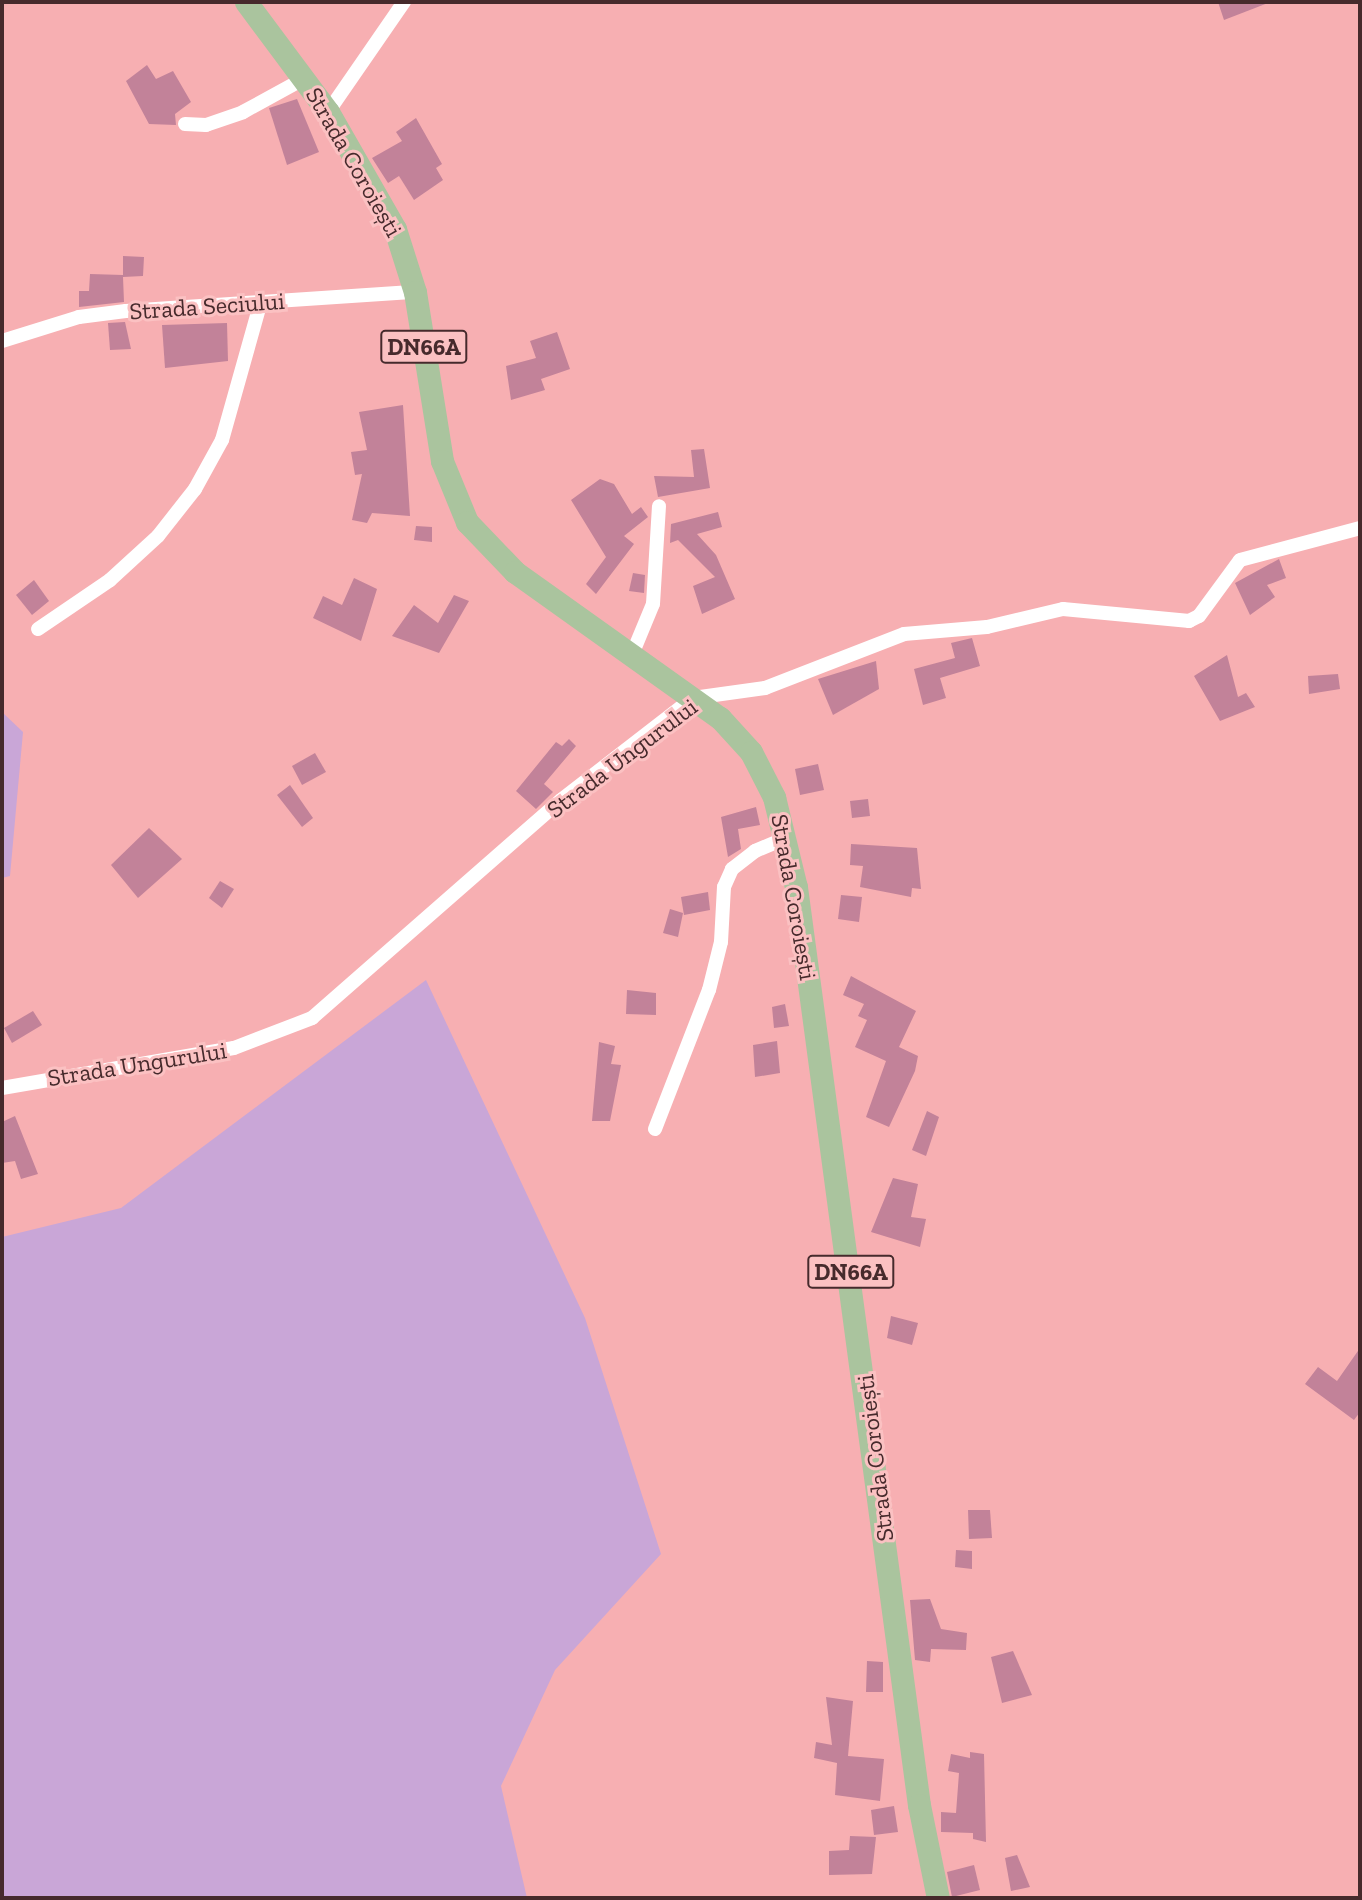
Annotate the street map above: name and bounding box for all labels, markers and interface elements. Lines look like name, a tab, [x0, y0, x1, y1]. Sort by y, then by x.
street label: Strada Coroiești	[300, 82, 408, 242]
street label: Strada Seciului	[128, 286, 286, 326]
road number: DN66A	[380, 328, 468, 366]
street label: Strada Ungurului	[541, 692, 703, 824]
street label: Strada Coroiești	[765, 812, 823, 982]
street label: Strada Ungurului	[45, 1036, 229, 1092]
road number: DN66A	[807, 1252, 895, 1292]
street label: Strada Coroiești	[850, 1373, 900, 1543]

